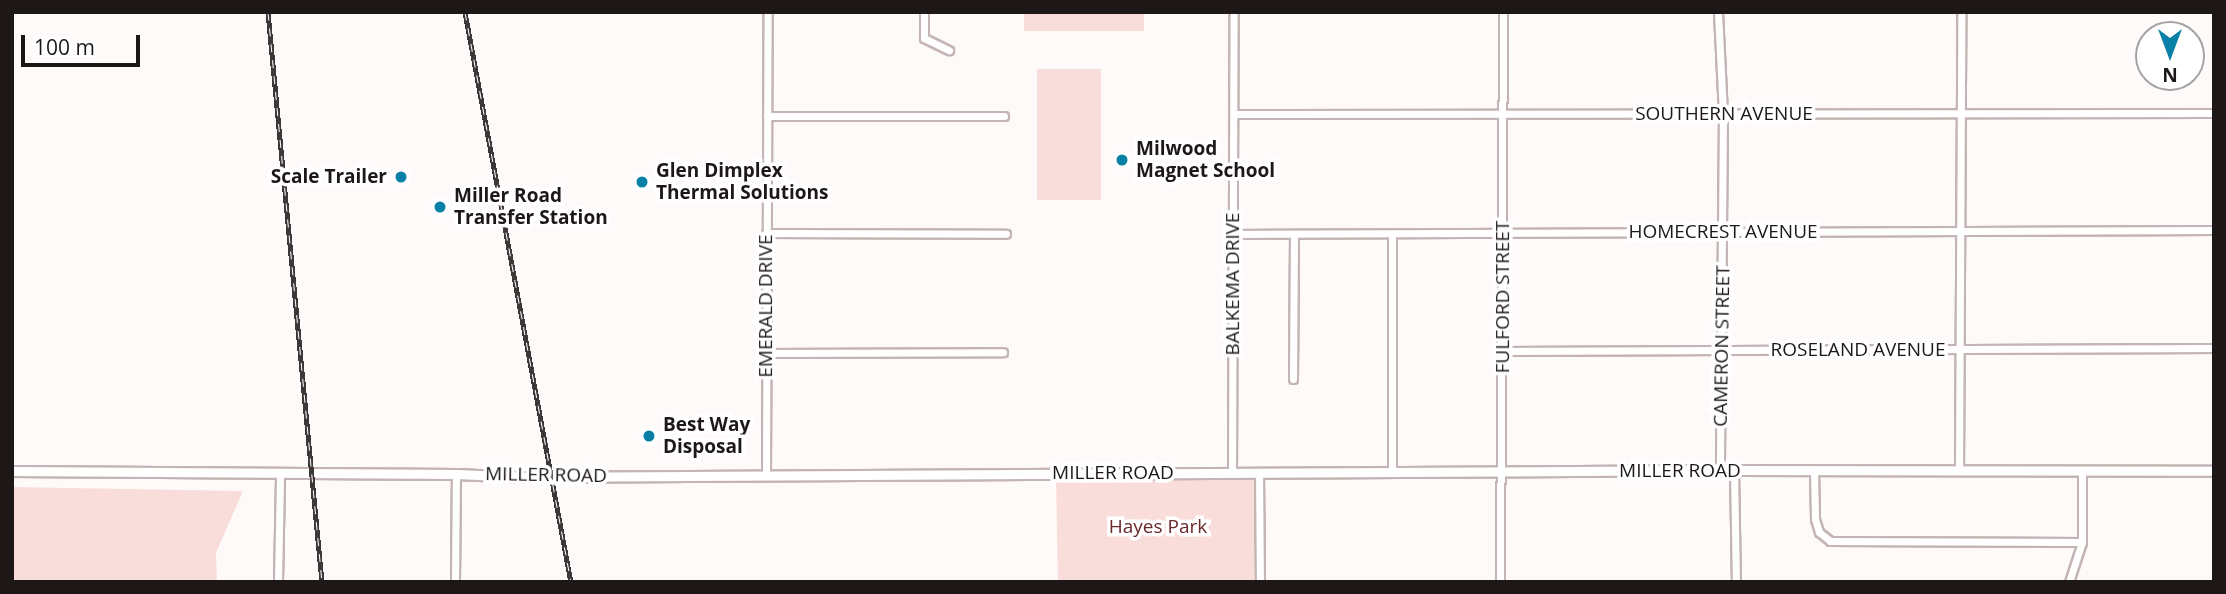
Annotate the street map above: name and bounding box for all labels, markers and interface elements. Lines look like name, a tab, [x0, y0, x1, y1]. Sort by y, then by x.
scale bar	[24, 21, 144, 65]
north arrow	[2135, 21, 2205, 91]
text: 100 m	[34, 33, 95, 61]
text: N	[2162, 62, 2178, 88]
street label: SOUTHERN AVENUE	[1635, 103, 1813, 125]
place label: Milwood Magnet School	[1136, 138, 1275, 182]
marker: Milwood Magnet School	[1114, 152, 1130, 168]
place label: Glen Dimplex Thermal Solutions	[656, 160, 828, 204]
place label: Scale Trailer	[271, 166, 387, 188]
marker: Scale Trailer	[393, 169, 409, 185]
marker: Glen Dimplex Thermal Solutions	[634, 174, 650, 190]
place label: Miller Road Transfer Station	[454, 185, 608, 229]
marker: Miller Road Transfer Station	[432, 199, 448, 215]
street label: BALKEMA DRIVE	[1222, 212, 1244, 356]
street label: FULFORD STREET	[1492, 221, 1514, 373]
street label: HOMECREST AVENUE	[1628, 221, 1818, 243]
street label: EMERALD DRIVE	[755, 234, 777, 378]
street label: CAMERON STREET	[1709, 265, 1735, 427]
street label: ROSELAND AVENUE	[1770, 339, 1946, 361]
place label: Best Way Disposal	[663, 414, 750, 458]
marker: Best Way Disposal	[641, 428, 657, 444]
street label: MILLER ROAD	[1619, 460, 1741, 482]
street label: MILLER ROAD	[1052, 462, 1174, 484]
street label: MILLER ROAD	[485, 463, 607, 487]
park label: Hayes Park	[1109, 516, 1207, 538]

